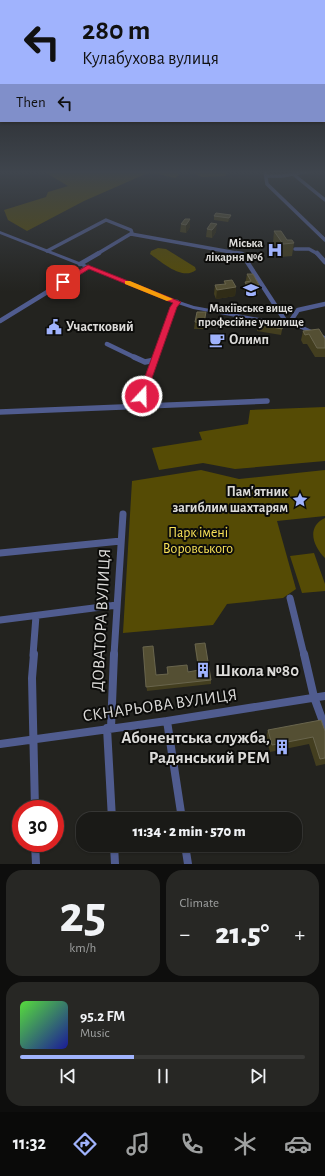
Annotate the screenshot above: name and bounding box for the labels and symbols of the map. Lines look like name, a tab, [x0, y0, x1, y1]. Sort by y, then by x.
place label: Міська лікарня №6	[205, 237, 263, 263]
hospital icon: Міська лікарня №6	[266, 241, 284, 259]
pin	[46, 265, 80, 299]
school or university icon: Макіївське вище професійне училище	[242, 281, 260, 299]
place label: Макіївське вище професійне училище	[198, 302, 304, 329]
public building icon: Участковий	[45, 318, 63, 336]
place label: Участковий	[66, 320, 134, 334]
cafe icon: Олимп	[208, 331, 226, 349]
place label: Олимп	[229, 333, 269, 347]
position arrow	[121, 375, 163, 417]
place label: Пам'ятник загиблим шахтарям	[172, 485, 288, 515]
place icon: Пам'ятник загиблим шахтарям	[291, 491, 309, 509]
park label: Парк імені Воровського	[163, 526, 233, 556]
street label: ДОВАТОРА ВУЛИЦЯ	[89, 548, 113, 692]
building icon: Школа №80	[194, 661, 212, 679]
place label: Школа №80	[215, 662, 299, 679]
street label: СКНАРЬОВА ВУЛИЦЯ	[82, 686, 238, 724]
place label: Абонентська служба, Радянський РЕМ	[121, 729, 270, 766]
building icon: Абонентська служба, Радянський РЕМ	[273, 738, 291, 756]
speed limit sign: 30	[12, 800, 64, 852]

